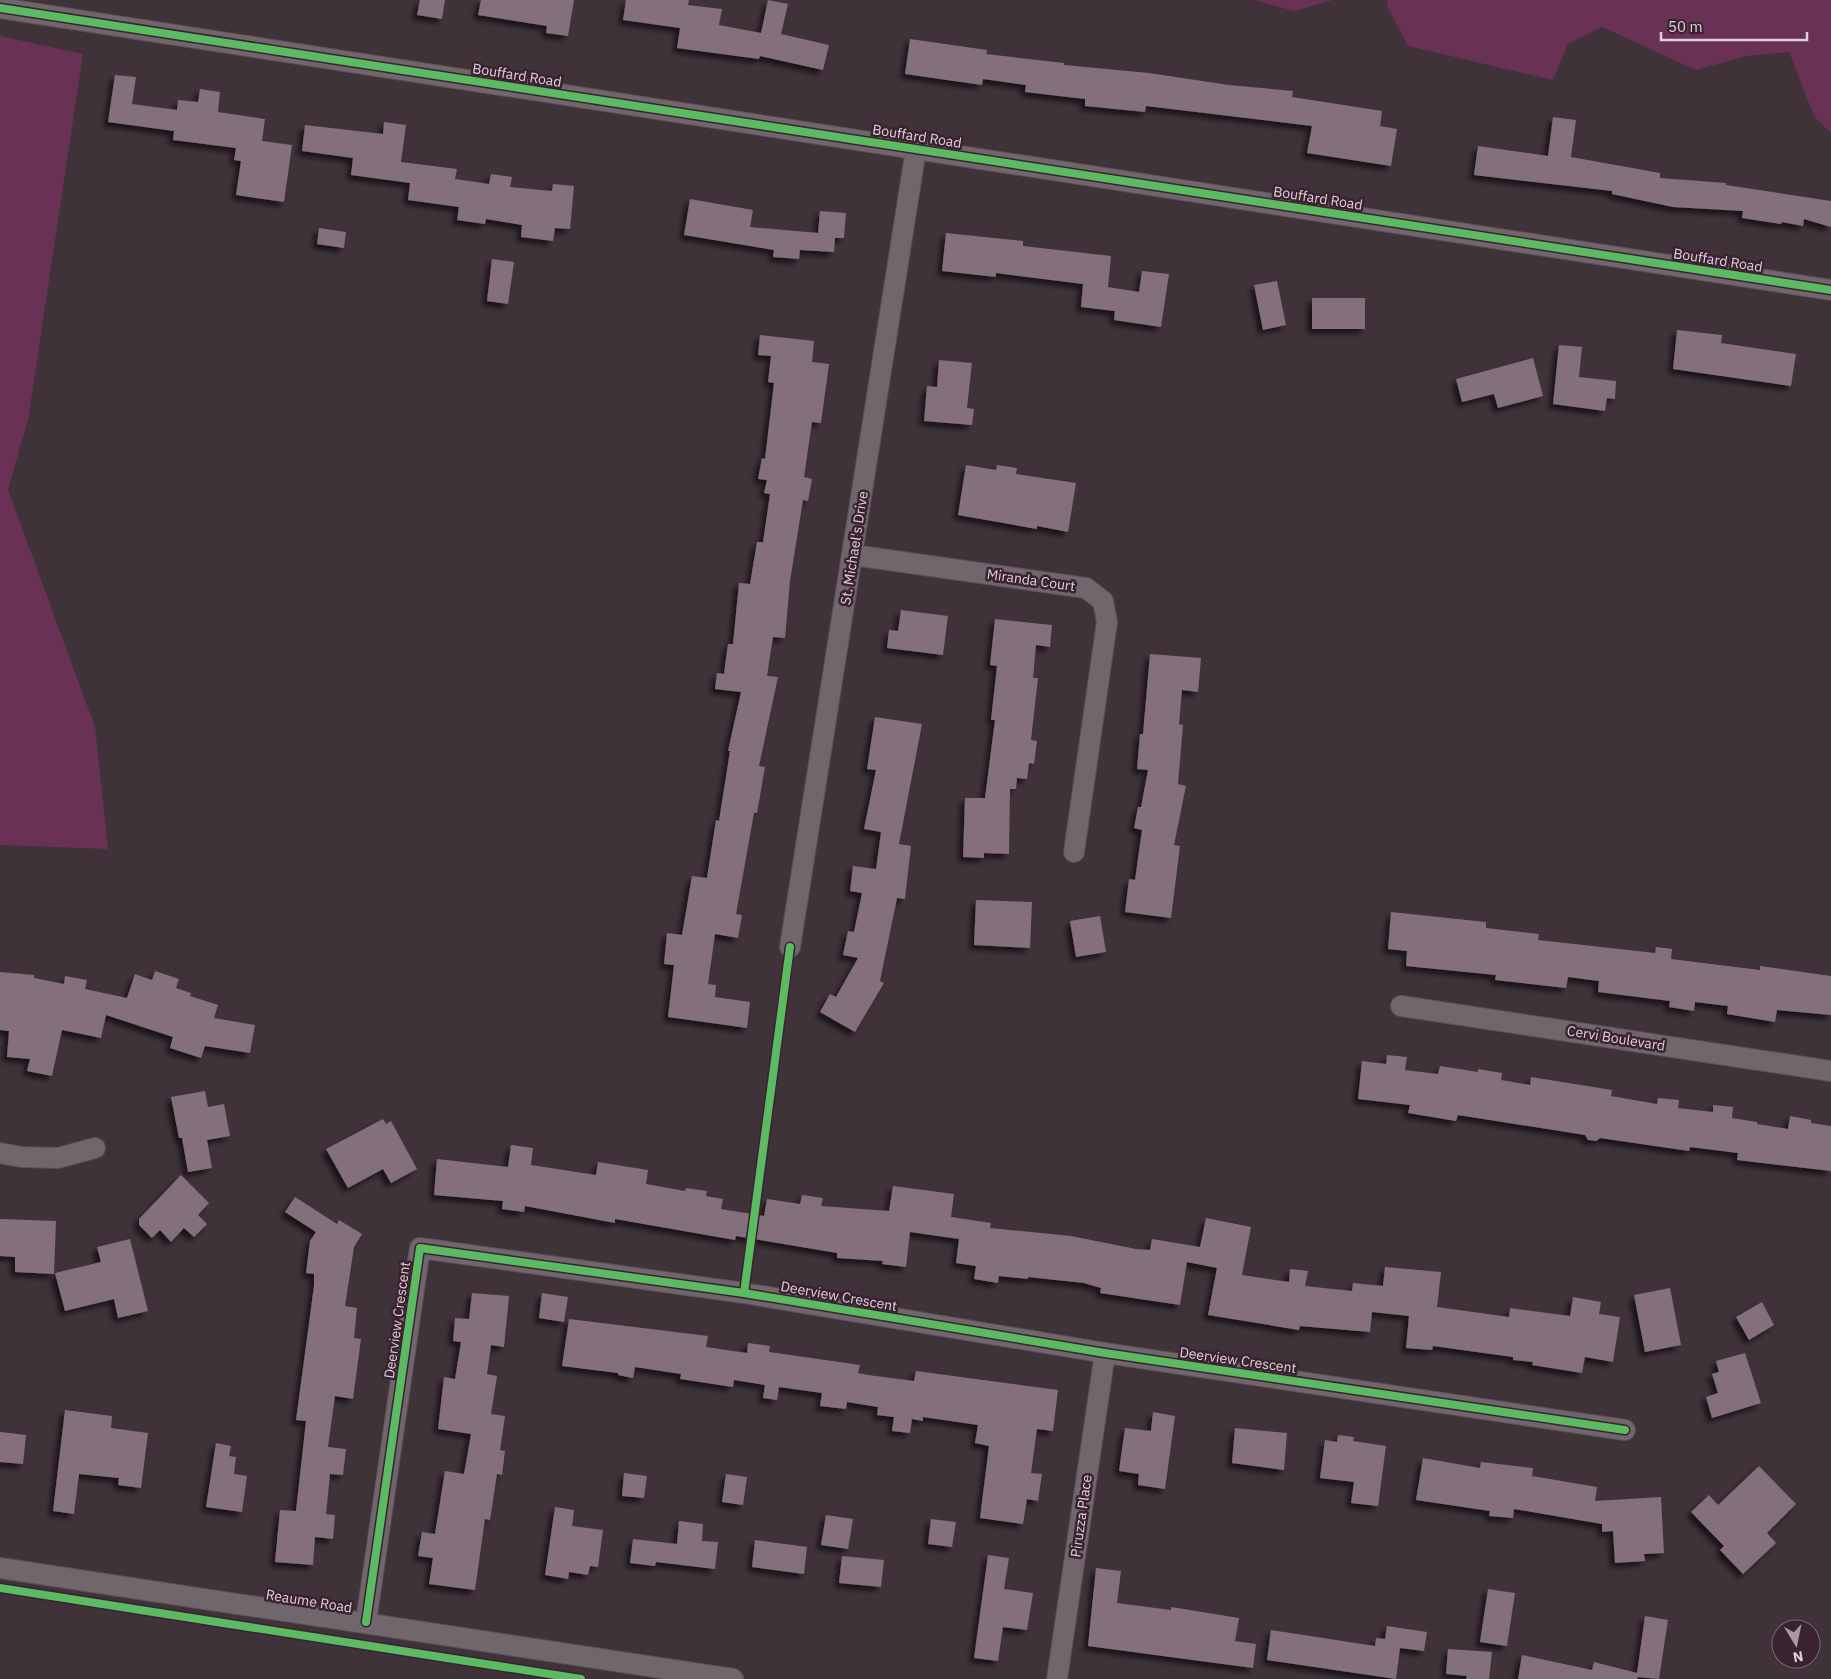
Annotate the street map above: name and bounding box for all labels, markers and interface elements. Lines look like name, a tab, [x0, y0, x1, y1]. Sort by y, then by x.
scale bar	[1661, 10, 1807, 42]
text: 50 m	[1668, 17, 1703, 36]
street label: Bouffard Road	[471, 59, 563, 91]
street label: Bouffard Road	[871, 120, 963, 152]
street label: Bouffard Road	[1272, 182, 1364, 214]
street label: Bouffard Road	[1672, 244, 1764, 276]
street label: St. Michael's Drive	[836, 489, 872, 606]
street label: Miranda Court	[986, 565, 1076, 595]
street label: Cervi Boulevard	[1566, 1021, 1666, 1055]
street label: Deerview Crescent	[380, 1260, 414, 1380]
street label: Deerview Crescent	[779, 1277, 899, 1315]
street label: Deerview Crescent	[1178, 1343, 1298, 1377]
street label: Piruzza Place	[1066, 1473, 1096, 1558]
street label: Reaume Road	[264, 1585, 354, 1617]
north arrow	[1771, 1619, 1821, 1669]
text: N	[1792, 1647, 1805, 1667]

